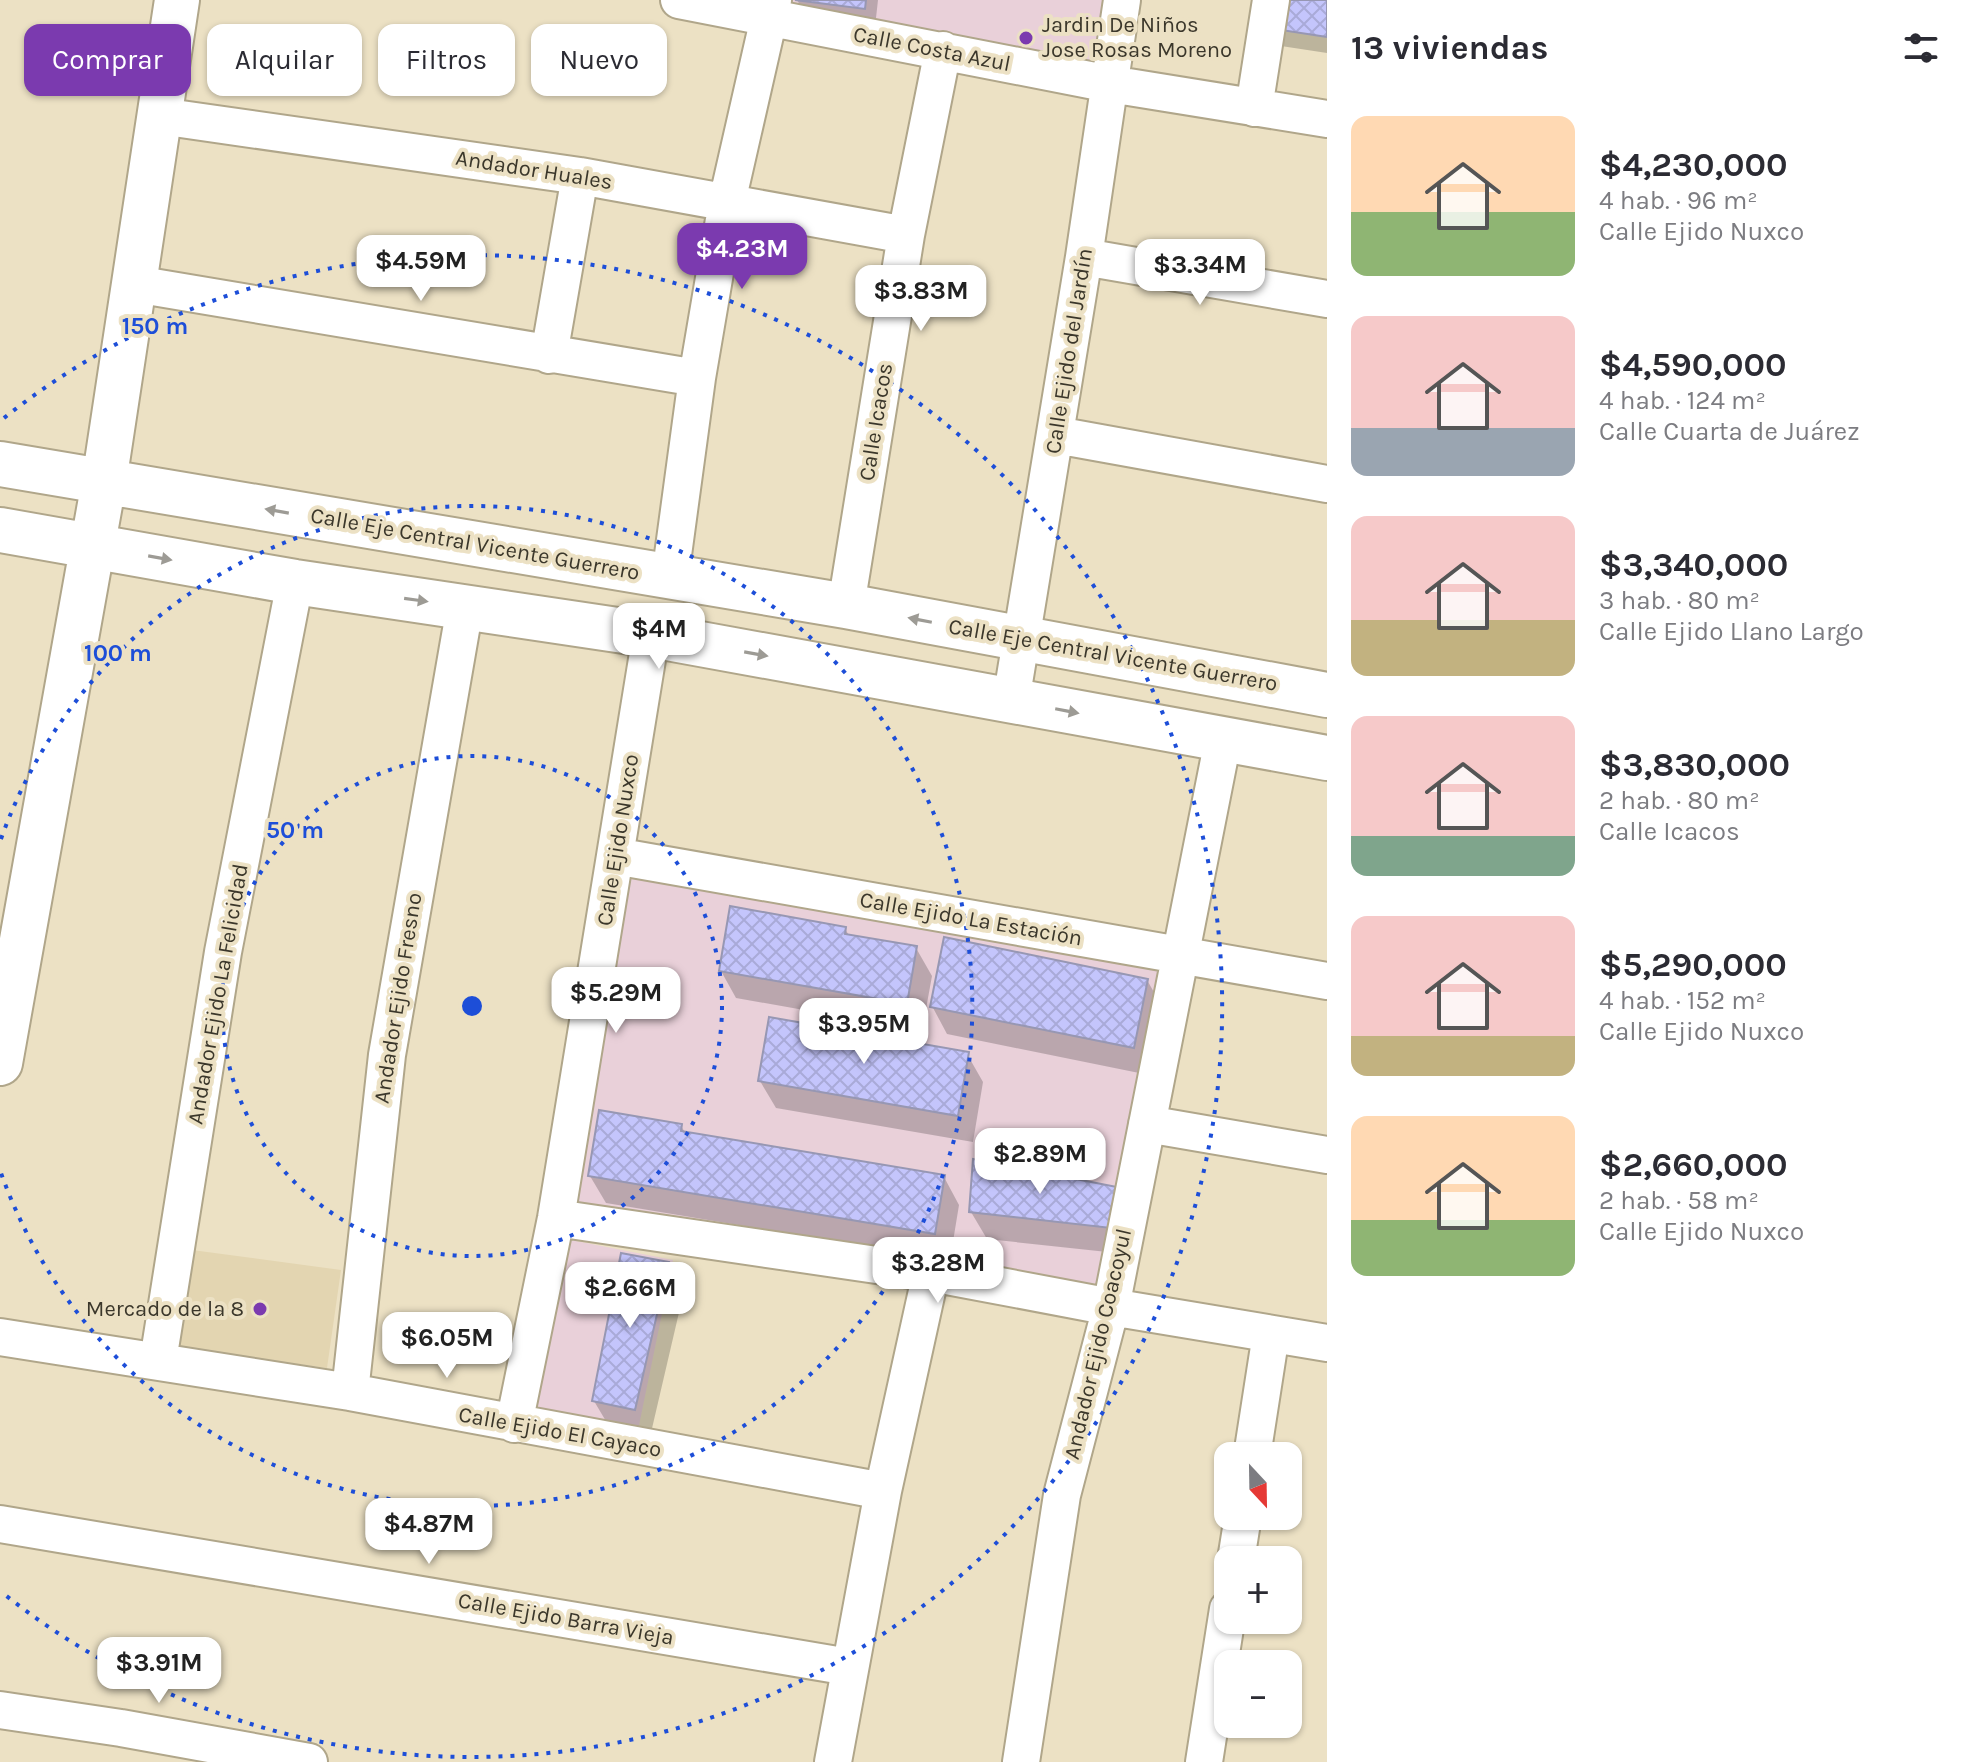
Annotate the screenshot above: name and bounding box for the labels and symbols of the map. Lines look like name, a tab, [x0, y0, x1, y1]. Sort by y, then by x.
place label: Jardin De Niños Jose Rosas Moreno	[1042, 12, 1232, 63]
street label: Calle Costa Azul	[851, 21, 1013, 77]
marker: Jardin De Niños Jose Rosas Moreno	[1017, 29, 1035, 47]
street label: Andador Huales	[454, 145, 614, 195]
pin: $4.23M	[677, 223, 807, 291]
pin: $4.59M	[356, 235, 486, 303]
pin: $3.34M	[1135, 239, 1265, 307]
street label: Calle Ejido del Jardín	[1040, 246, 1098, 456]
pin: $3.83M	[856, 265, 986, 333]
text: 150 m	[122, 312, 188, 340]
street label: Calle Icacos	[854, 361, 898, 483]
street label: Calle Eje Central Vicente Guerrero	[308, 502, 642, 586]
one-way arrow	[264, 504, 289, 516]
one-way arrow	[147, 553, 172, 565]
one-way arrow	[404, 594, 429, 607]
pin: $4M	[620, 603, 698, 671]
one-way arrow	[907, 613, 932, 625]
street label: Calle Eje Central Vicente Guerrero	[946, 613, 1280, 697]
text: 100 m	[84, 639, 152, 667]
one-way arrow	[744, 648, 769, 660]
one-way arrow	[1054, 706, 1079, 718]
street label: Calle Ejido Nuxco	[592, 752, 644, 928]
text: 50 m	[266, 816, 324, 844]
street label: Andador Ejido La Felicidad	[182, 862, 254, 1126]
street label: Calle Ejido La Estación	[858, 887, 1084, 951]
street label: Andador Ejido Fresno	[368, 891, 428, 1105]
pin: $5.29M	[551, 967, 681, 1035]
centre of rings	[458, 992, 486, 1020]
pin: $3.95M	[799, 998, 929, 1066]
pin: $2.89M	[975, 1128, 1105, 1196]
street label: Andador Ejido Coacoyul	[1059, 1226, 1137, 1462]
pin: $3.28M	[873, 1237, 1003, 1305]
pin: $2.66M	[565, 1262, 695, 1330]
place label: Mercado de la 8	[86, 1296, 244, 1322]
marker: Mercado de la 8	[251, 1300, 269, 1318]
pin: $6.05M	[382, 1312, 512, 1380]
street label: Calle Ejido El Cayaco	[456, 1401, 664, 1463]
north arrow	[1214, 1442, 1302, 1530]
pin: $4.87M	[364, 1498, 494, 1566]
street label: Calle Ejido Barra Vieja	[456, 1587, 676, 1651]
pin: $3.91M	[94, 1637, 224, 1705]

